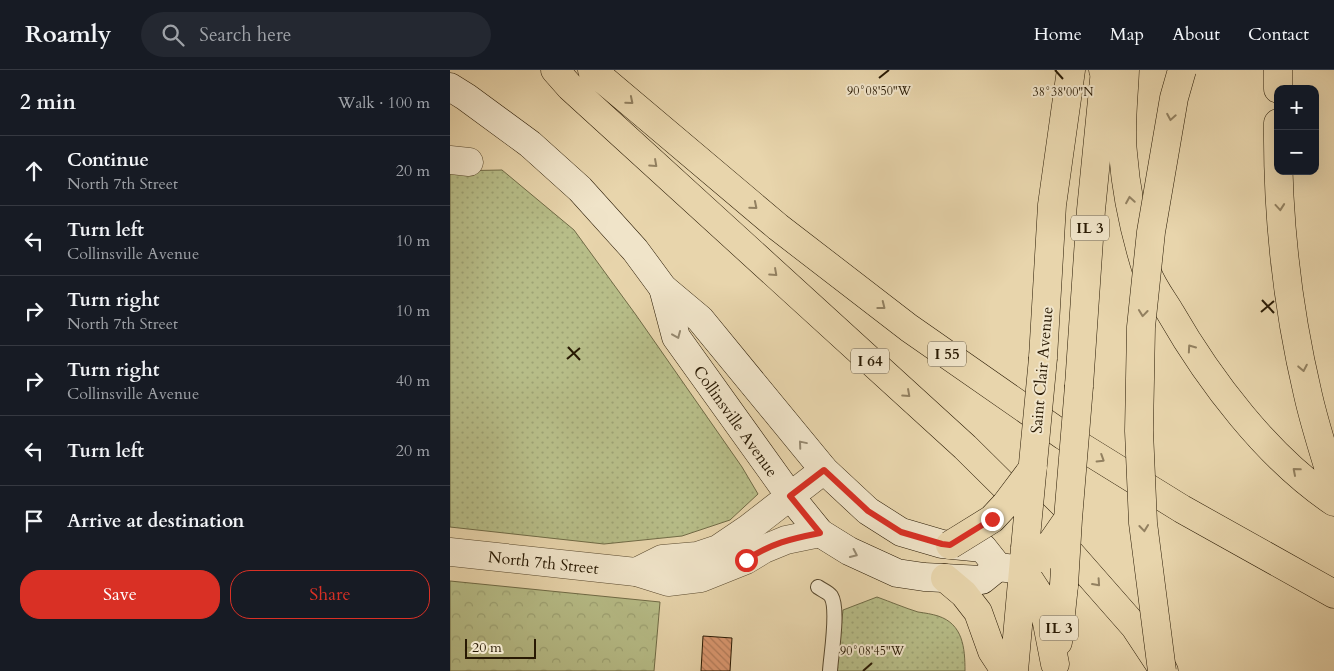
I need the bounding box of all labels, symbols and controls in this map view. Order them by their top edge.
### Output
search box [141,12,491,57]
text: Roamly [25,18,111,51]
icon: search [159,21,187,49]
text: Search here [199,22,291,48]
text: Home [1034,22,1082,47]
text: Map [1110,22,1144,47]
text: About [1172,22,1220,47]
text: Contact [1248,22,1309,47]
text: 90°08'50"W [847,83,912,99]
text: 38°38'00"N [1033,84,1094,100]
map controls [1274,85,1319,175]
button: + [1274,85,1319,130]
text: 2 min [20,88,76,117]
text: Walk · 100 m [338,92,430,114]
one-way arrow [624,96,633,105]
one-way arrow [1166,113,1176,122]
button: − [1274,130,1319,175]
text: Continue [67,147,149,173]
icon: ahead [20,157,48,185]
one-way arrow [648,158,657,167]
text: 20 m [396,160,430,182]
text: North 7th Street [67,173,178,195]
one-way arrow [1125,195,1135,204]
one-way arrow [748,201,757,210]
one-way arrow [1274,203,1285,211]
road number: IL 3 [1071,216,1109,240]
text: Turn left [67,217,144,243]
icon: left [20,227,48,255]
text: 10 m [396,230,430,252]
text: Collinsville Avenue [67,243,199,265]
one-way arrow [768,267,777,276]
text: Turn right [67,287,159,313]
icon: right [20,297,48,325]
text: 10 m [396,300,430,322]
one-way arrow [876,301,885,309]
street label: Saint Clair Avenue [1025,306,1059,435]
one-way arrow [1138,309,1149,317]
text: North 7th Street [67,313,178,335]
one-way arrow [671,330,681,339]
road number: I 55 [928,342,966,366]
one-way arrow [1188,344,1197,354]
road number: I 64 [851,348,889,374]
text: Turn right [67,357,159,383]
street label: Collinsville Avenue [688,361,783,482]
one-way arrow [1297,363,1307,372]
icon: right [20,367,48,395]
text: 40 m [396,370,430,392]
text: Collinsville Avenue [67,383,199,405]
one-way arrow [902,388,911,397]
icon: left [20,437,48,465]
text: Turn left [67,438,144,464]
text: 20 m [396,440,430,462]
one-way arrow [799,441,807,450]
one-way arrow [1096,453,1105,463]
one-way arrow [1293,468,1302,477]
icon: arrive [20,507,48,535]
text: Arrive at destination [67,508,244,534]
route end [981,508,1004,531]
one-way arrow [1138,524,1149,532]
street label: North 7th Street [487,546,600,580]
one-way arrow [849,547,858,558]
route start [735,549,758,572]
button: Save [20,570,220,619]
button: Share [230,570,430,619]
one-way arrow [1091,577,1100,586]
road number: IL 3 [1040,616,1078,640]
scale bar [465,636,536,659]
text: 20 m [472,638,502,657]
text: 90°08'45"W [840,643,905,659]

